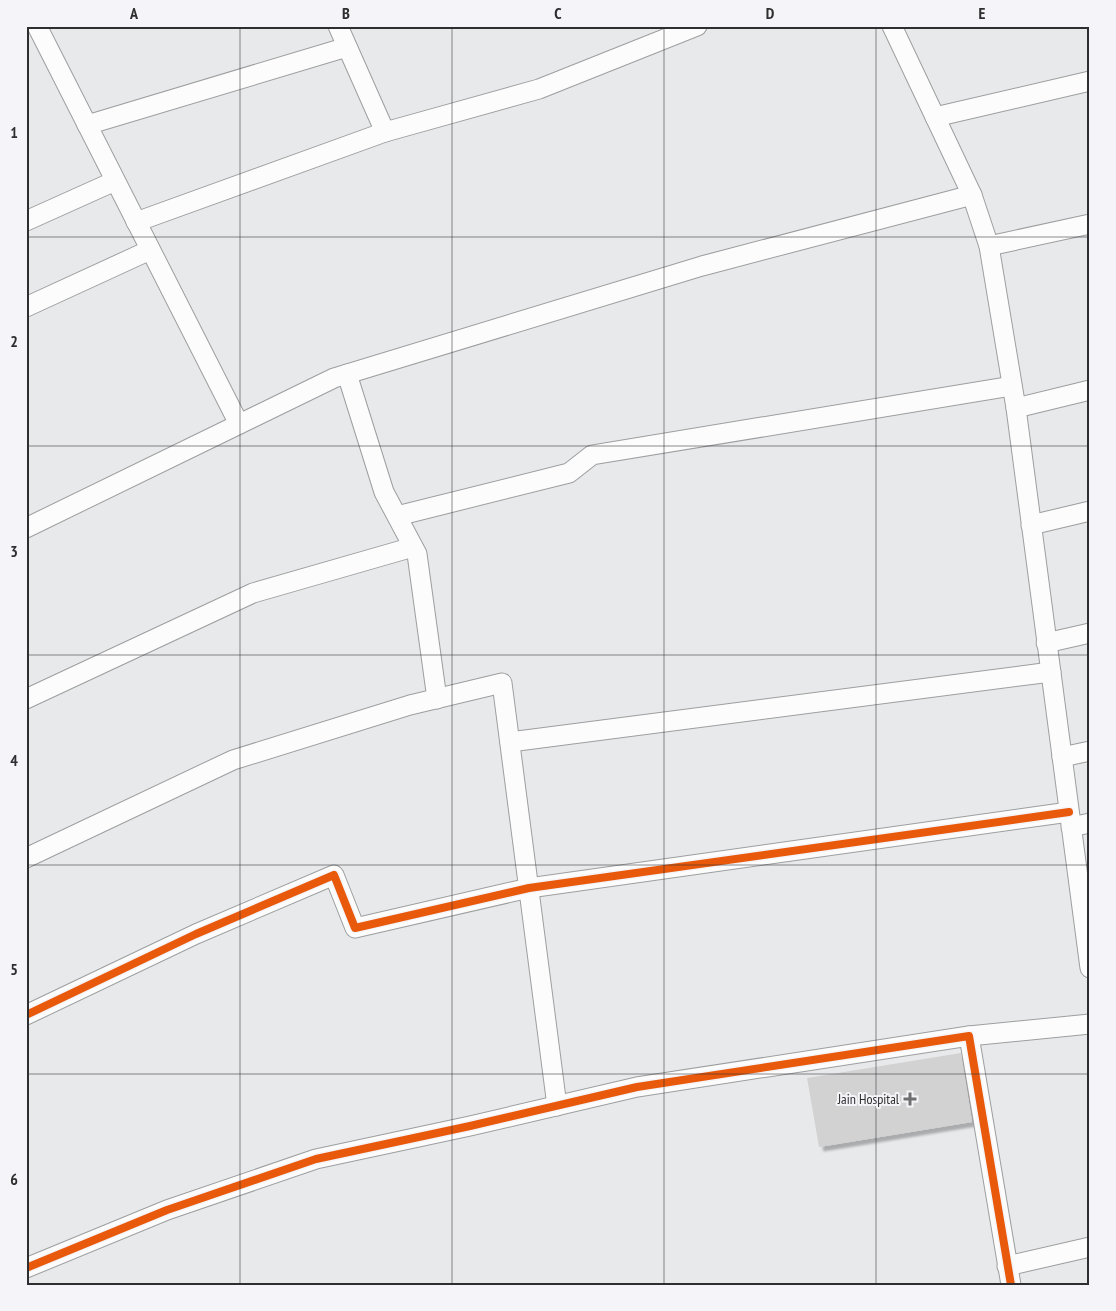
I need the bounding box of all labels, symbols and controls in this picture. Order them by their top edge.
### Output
text: A [129,3,139,23]
text: B [342,3,350,23]
text: C [554,3,562,23]
text: D [766,3,775,23]
text: E [979,3,986,23]
text: 1 [10,122,18,142]
text: 2 [10,331,18,351]
text: 3 [10,541,18,561]
text: 4 [10,750,18,770]
text: 5 [10,959,18,979]
place label: Jain Hospital [837,1090,900,1108]
marker: Jain Hospital [903,1092,917,1106]
text: 6 [10,1169,18,1189]

